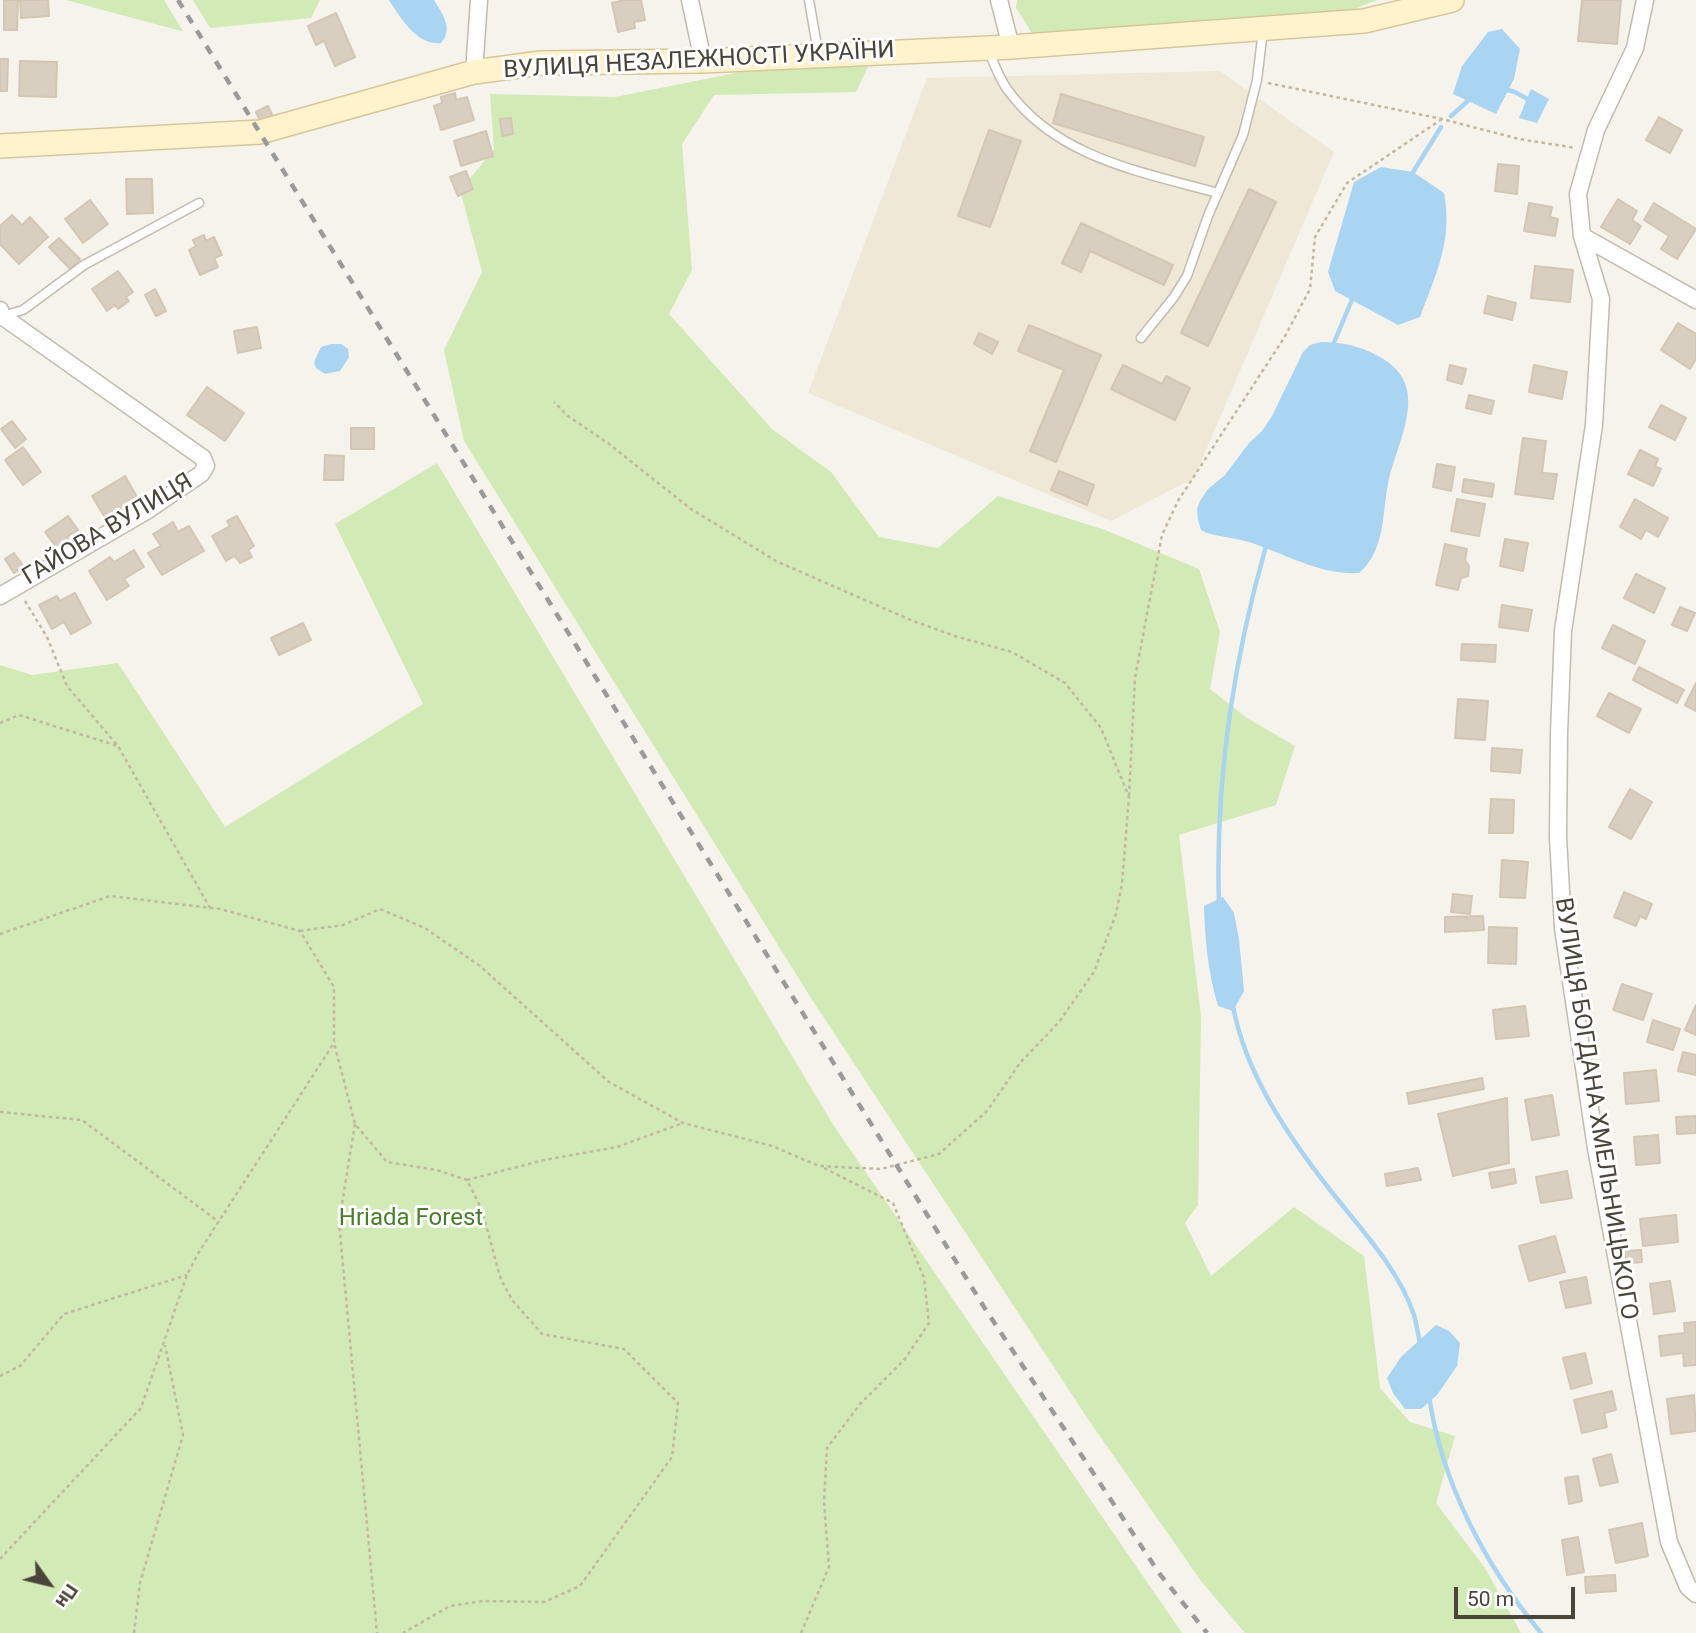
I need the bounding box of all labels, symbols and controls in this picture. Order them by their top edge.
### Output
street label: ВУЛИЦЯ НЕЗАЛЕЖНОСТІ УКРАЇНИ [503,36,895,86]
street label: ГАЙОВА ВУЛИЦЯ [18,468,198,592]
street label: ВУЛИЦЯ БОГДАНА ХМЕЛЬНИЦЬКОГО [1547,896,1643,1322]
park label: Hriada Forest [339,1205,483,1233]
north arrow [14,1549,84,1619]
scale bar [1458,1574,1579,1618]
text: Пн [51,1580,83,1612]
text: 50 m [1467,1587,1514,1611]

